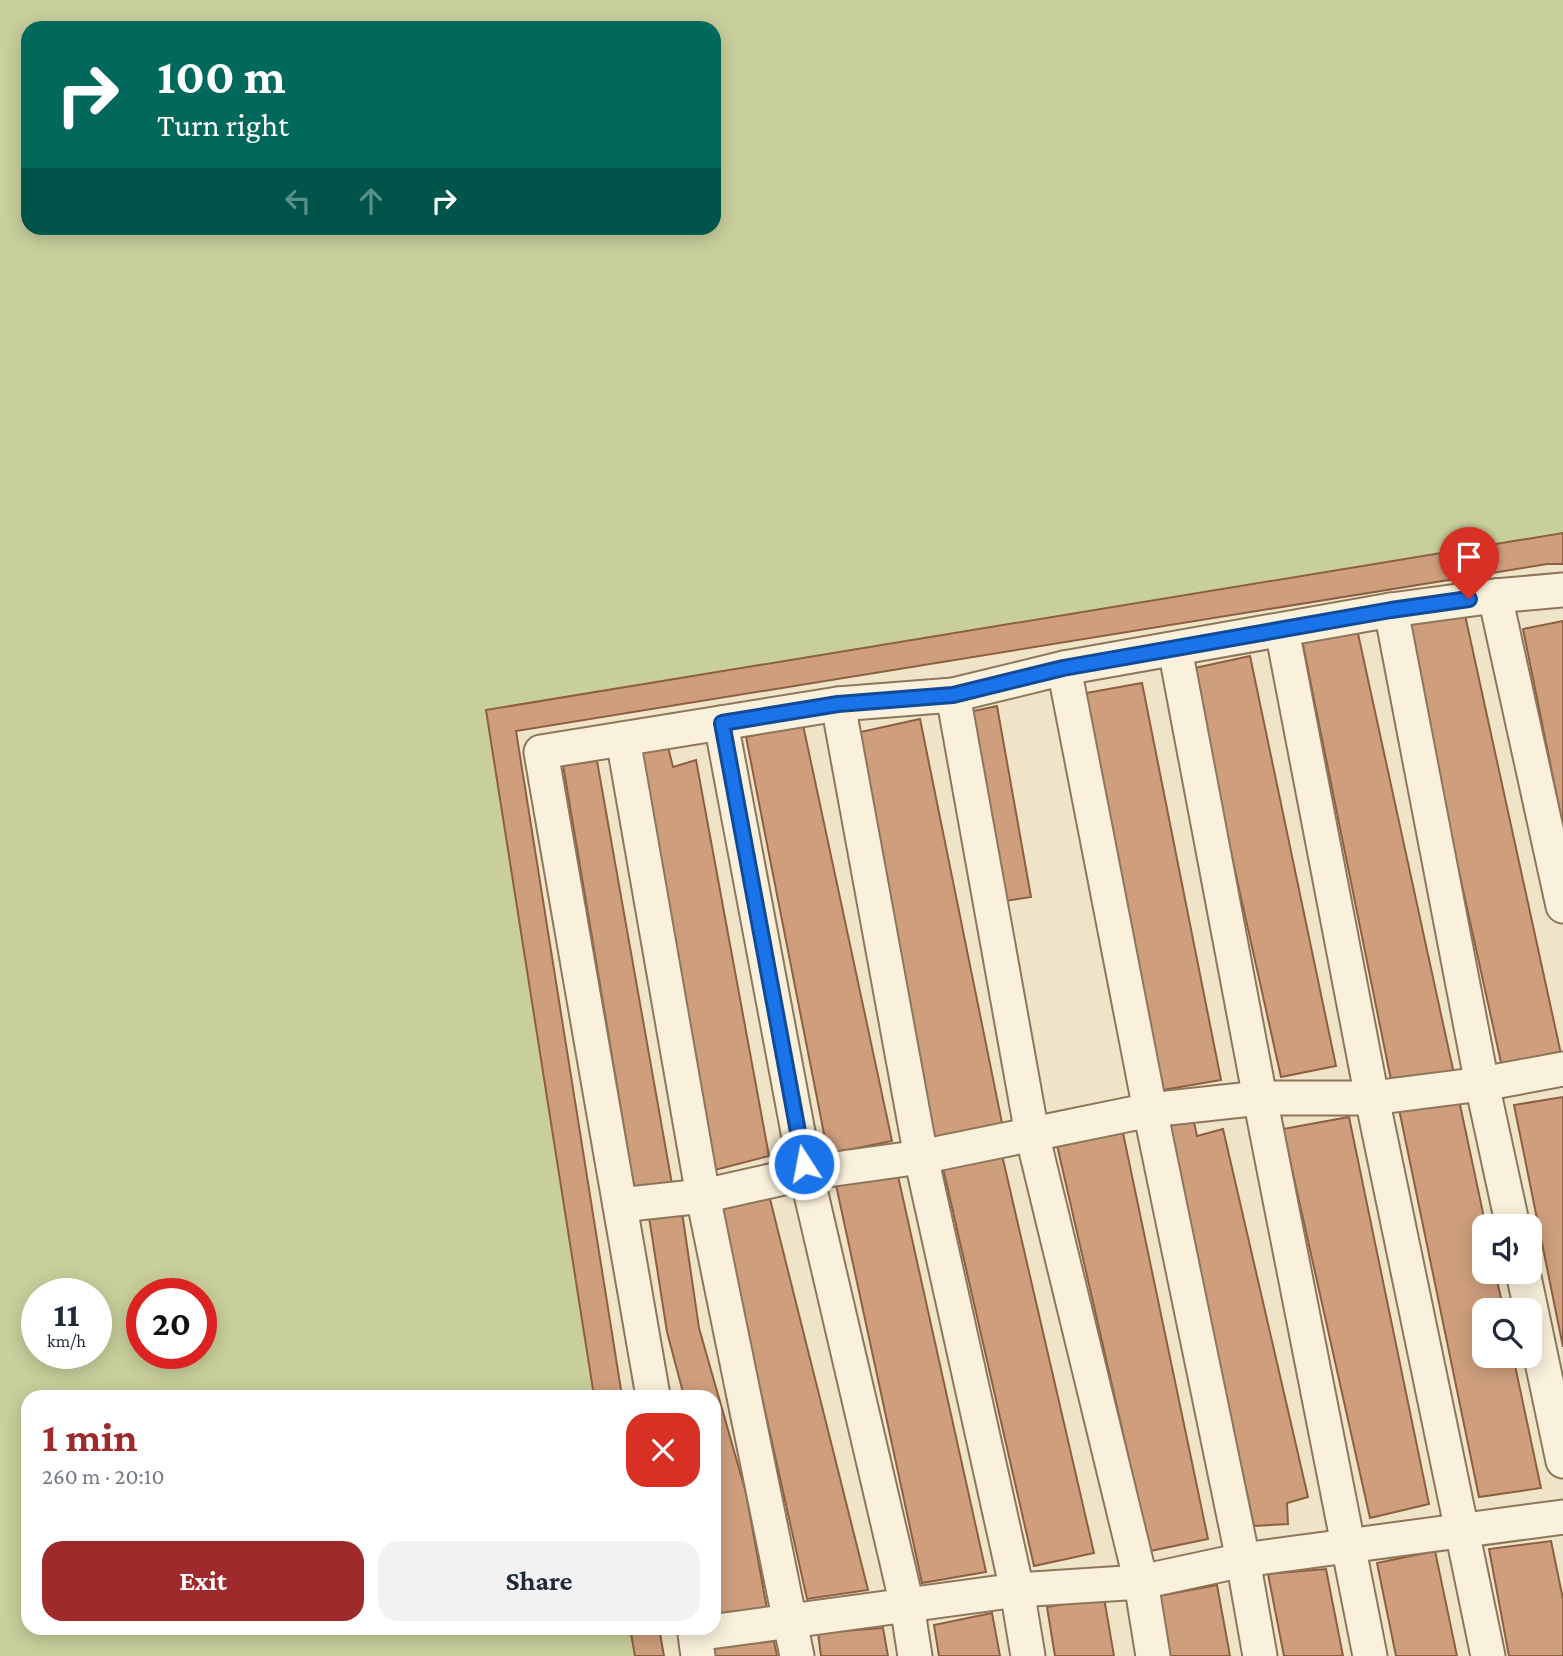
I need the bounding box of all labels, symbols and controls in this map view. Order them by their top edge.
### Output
icon: right [42,49,133,140]
text: 100 m [157,49,286,104]
text: Turn right [157,107,289,143]
icon: left [279,182,317,220]
icon: ahead [352,182,390,220]
icon: right [425,182,463,220]
pin [1439,527,1499,599]
icon: arrive [1450,538,1488,576]
position arrow [767,1127,841,1201]
map controls [1472,1214,1542,1368]
button: sound [1472,1214,1542,1284]
speed limit sign: 20 [126,1278,217,1369]
text: 11 [53,1295,80,1334]
button: search [1472,1298,1542,1368]
text: km/h [47,1331,86,1351]
text: 1 min [42,1413,138,1460]
button: close [626,1413,700,1487]
text: 260 m · 20:10 [42,1463,164,1489]
button: Exit [42,1541,364,1621]
button: Share [378,1541,700,1621]

